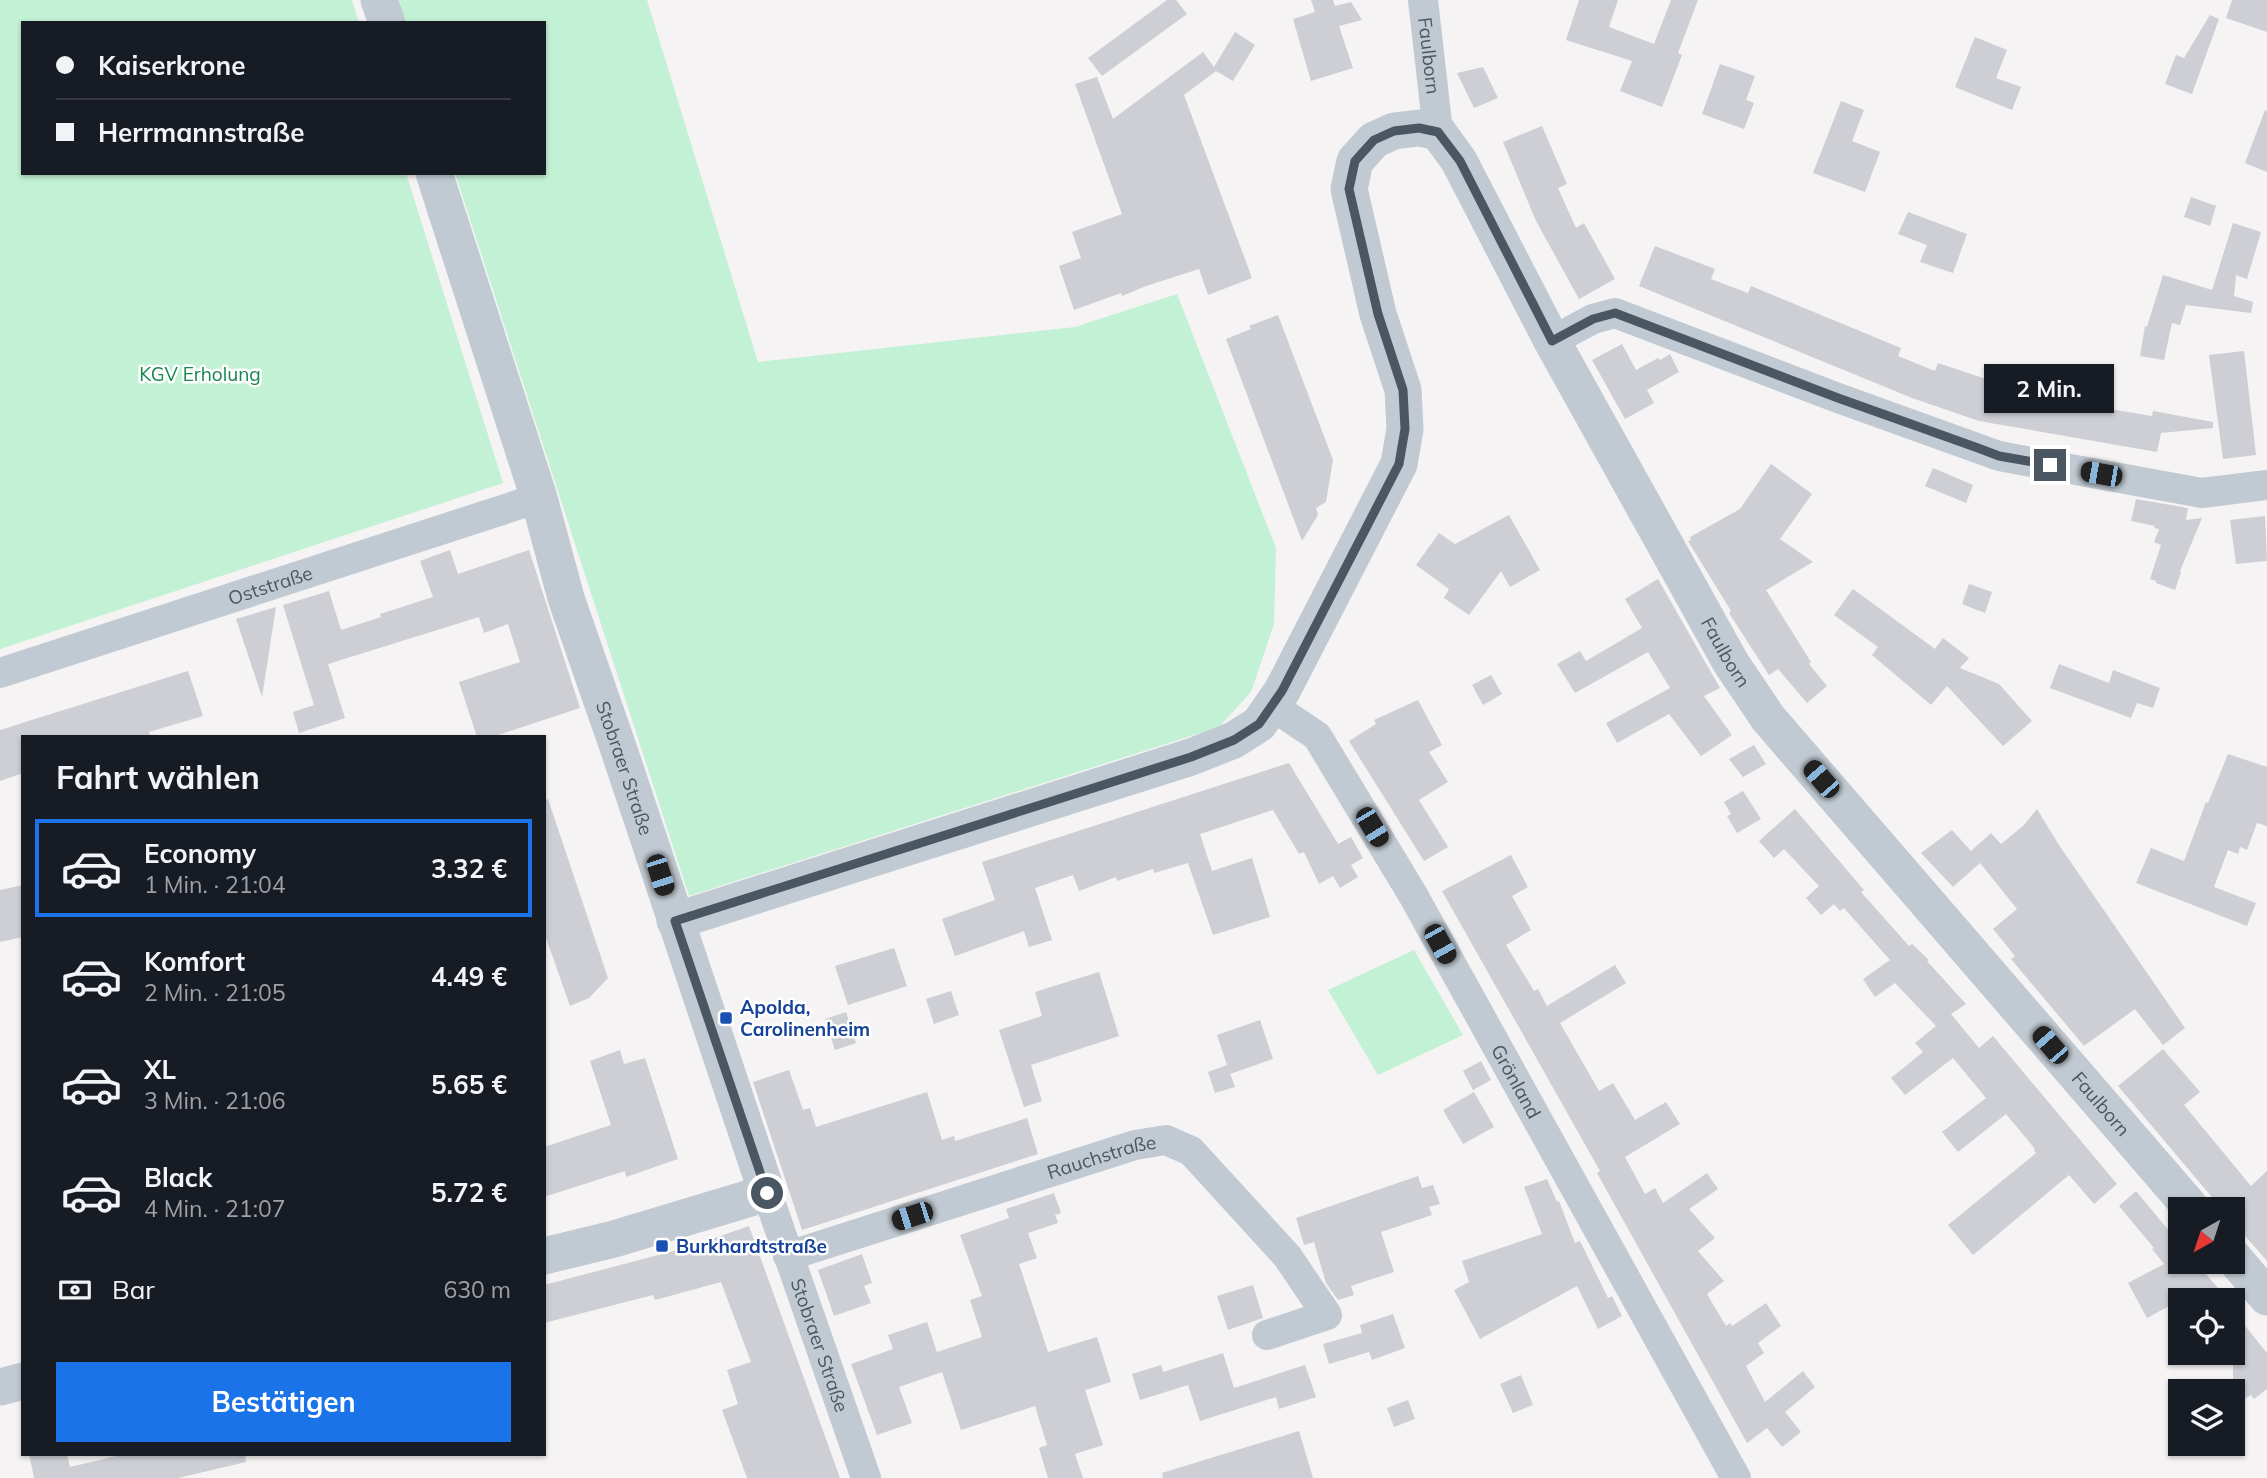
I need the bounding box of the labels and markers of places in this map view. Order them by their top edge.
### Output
place label: Apolda, Carolinenheim [740,995,870,1041]
marker: Apolda, Carolinenheim [718,1010,734,1026]
place label: Burkhardtstraße [676,1234,827,1258]
marker: Burkhardtstraße [654,1238,670,1254]

